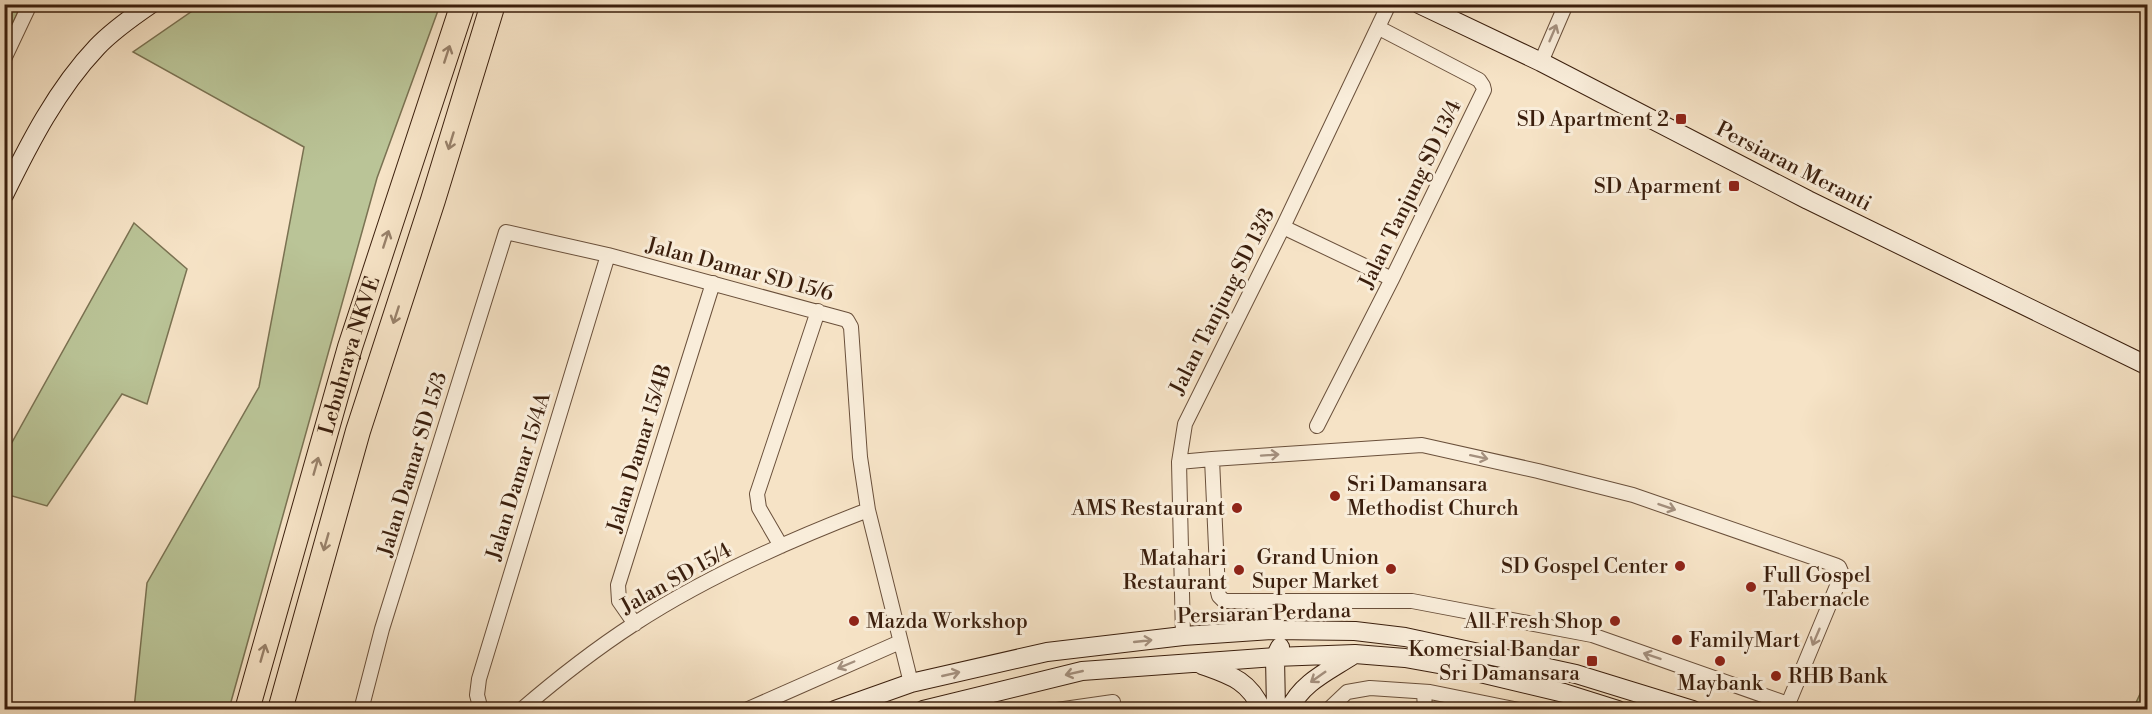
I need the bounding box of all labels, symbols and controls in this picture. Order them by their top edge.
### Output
one-way arrow [1548,24,1559,43]
one-way arrow [442,45,453,64]
street label: Jalan Tanjung SD 13/4 [1354,96,1468,294]
place label: SD Apartment 2 [1517,107,1669,133]
marker: SD Apartment 2 [1674,112,1688,126]
street label: Persiaran Meranti [1711,116,1876,217]
one-way arrow [445,131,456,150]
place label: SD Aparment [1594,174,1723,200]
marker: SD Aparment [1727,179,1741,193]
street label: Jalan Tanjung SD 13/3 [1164,204,1281,400]
one-way arrow [381,230,392,249]
street label: Jalan Damar SD 15/6 [642,232,836,308]
street label: Lebuhraya NKVE [314,273,386,438]
one-way arrow [389,305,400,324]
street label: Jalan Damar 15/4B [602,361,678,536]
street label: Jalan Damar SD 15/3 [372,369,453,561]
street label: Jalan Damar 15/4A [481,389,557,564]
one-way arrow [1260,449,1280,460]
one-way arrow [1469,452,1488,464]
one-way arrow [311,457,322,476]
place label: Sri Damansara Methodist Church [1347,472,1519,522]
marker: Sri Damansara Methodist Church [1328,489,1342,503]
place label: AMS Restaurant [1070,496,1226,522]
marker: AMS Restaurant [1230,501,1244,515]
one-way arrow [1657,503,1676,514]
one-way arrow [320,532,331,551]
street label: Jalan SD 15/4 [616,538,737,621]
place label: Grand Union Super Market [1252,545,1380,595]
place label: Matahari Restaurant [1123,546,1228,596]
place label: SD Gospel Center [1501,554,1668,580]
marker: SD Gospel Center [1673,559,1687,573]
marker: Grand Union Super Market [1384,562,1398,576]
marker: Matahari Restaurant [1232,563,1246,577]
place label: Full Gospel Tabernacle [1763,563,1871,613]
marker: Full Gospel Tabernacle [1744,580,1758,594]
street label: Persiaran Perdana [1177,598,1352,630]
place label: Mazda Workshop [866,609,1028,635]
place label: All Fresh Shop [1463,609,1603,635]
marker: Mazda Workshop [847,614,861,628]
marker: All Fresh Shop [1608,614,1622,628]
one-way arrow [1810,627,1821,645]
place label: FamilyMart [1689,628,1801,654]
marker: FamilyMart [1670,633,1684,647]
one-way arrow [1133,635,1153,646]
place label: Komersial Bandar Sri Damansara [1408,637,1580,687]
one-way arrow [258,644,269,663]
one-way arrow [1643,650,1662,661]
marker: Komersial Bandar Sri Damansara [1585,654,1599,668]
marker: Maybank [1713,654,1727,668]
one-way arrow [837,660,856,671]
place label: RHB Bank [1788,664,1888,690]
one-way arrow [941,668,961,679]
one-way arrow [1064,668,1083,680]
marker: RHB Bank [1769,669,1783,683]
one-way arrow [1310,671,1326,683]
place label: Maybank [1677,671,1764,697]

